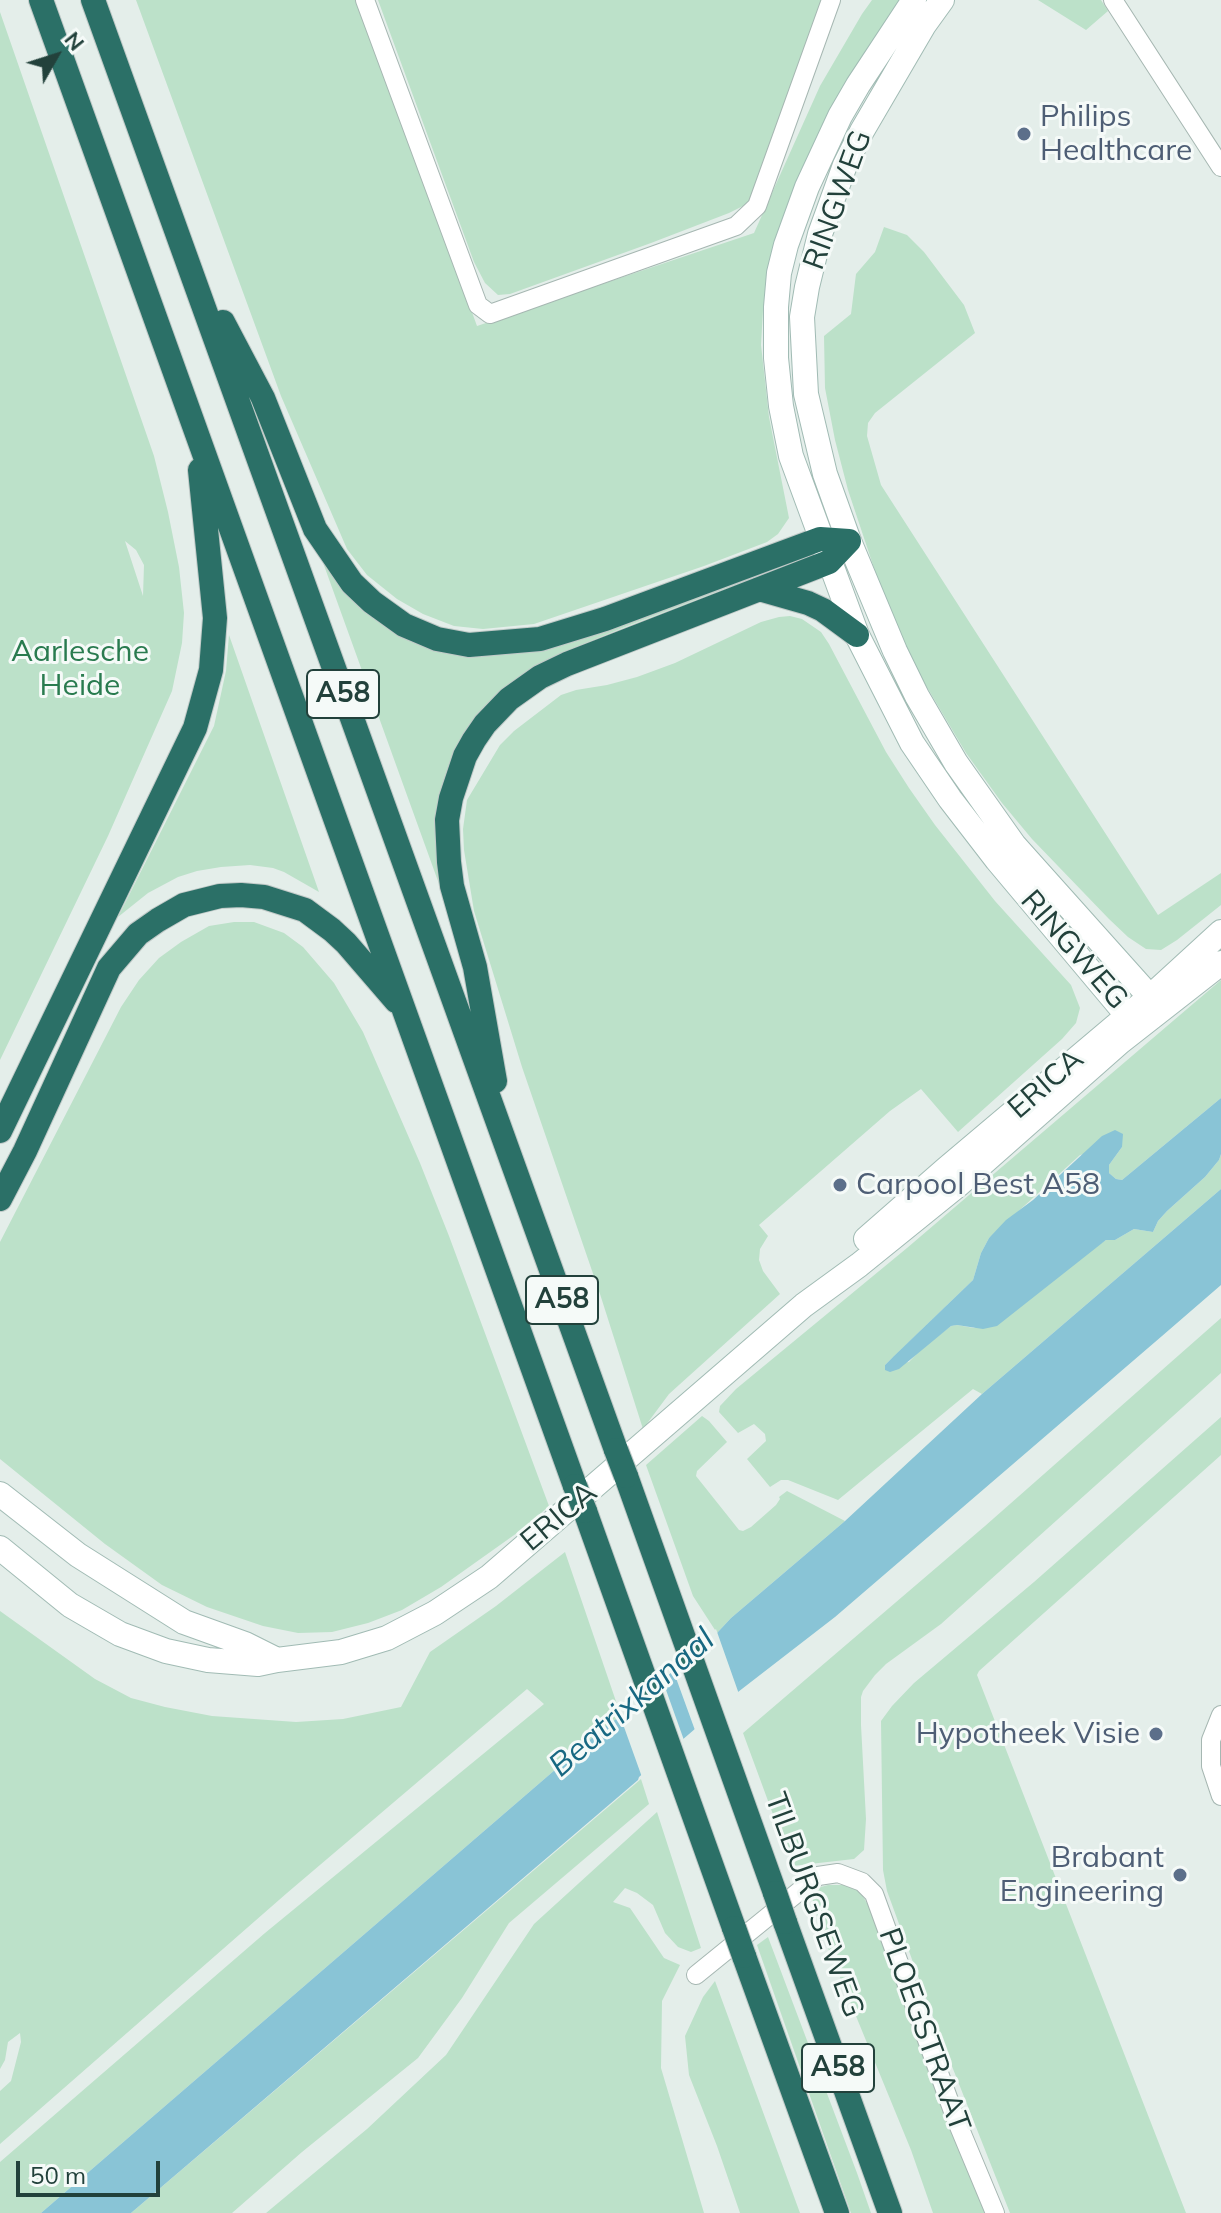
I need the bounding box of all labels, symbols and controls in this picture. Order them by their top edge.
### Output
north arrow [16,16,96,96]
text: N [59,26,91,56]
place label: Philips Healthcare [1040,99,1192,170]
marker: Philips Healthcare [1015,125,1033,143]
street label: RINGWEG [796,126,880,274]
park label: Aarlesche Heide [11,634,149,704]
road number: A58 [307,670,379,718]
street label: RINGWEG [1013,883,1135,1017]
street label: ERICA [1001,1041,1091,1127]
place label: Carpool Best A58 [856,1167,1100,1203]
marker: Carpool Best A58 [831,1176,849,1194]
road number: A58 [526,1276,598,1324]
street label: ERICA [514,1475,604,1559]
water label: Beatrixkanaal [542,1621,722,1785]
place label: Hypotheek Visie [916,1716,1140,1752]
marker: Hypotheek Visie [1147,1725,1165,1743]
street label: TILBURGSEWEG [757,1788,871,2022]
place label: Brabant Engineering [1000,1840,1164,1910]
marker: Brabant Engineering [1171,1866,1189,1884]
street label: PLOEGSTRAAT [870,1923,978,2137]
road number: A58 [802,2044,874,2092]
scale bar [20,2145,164,2195]
text: 50 m [30,2160,86,2190]

